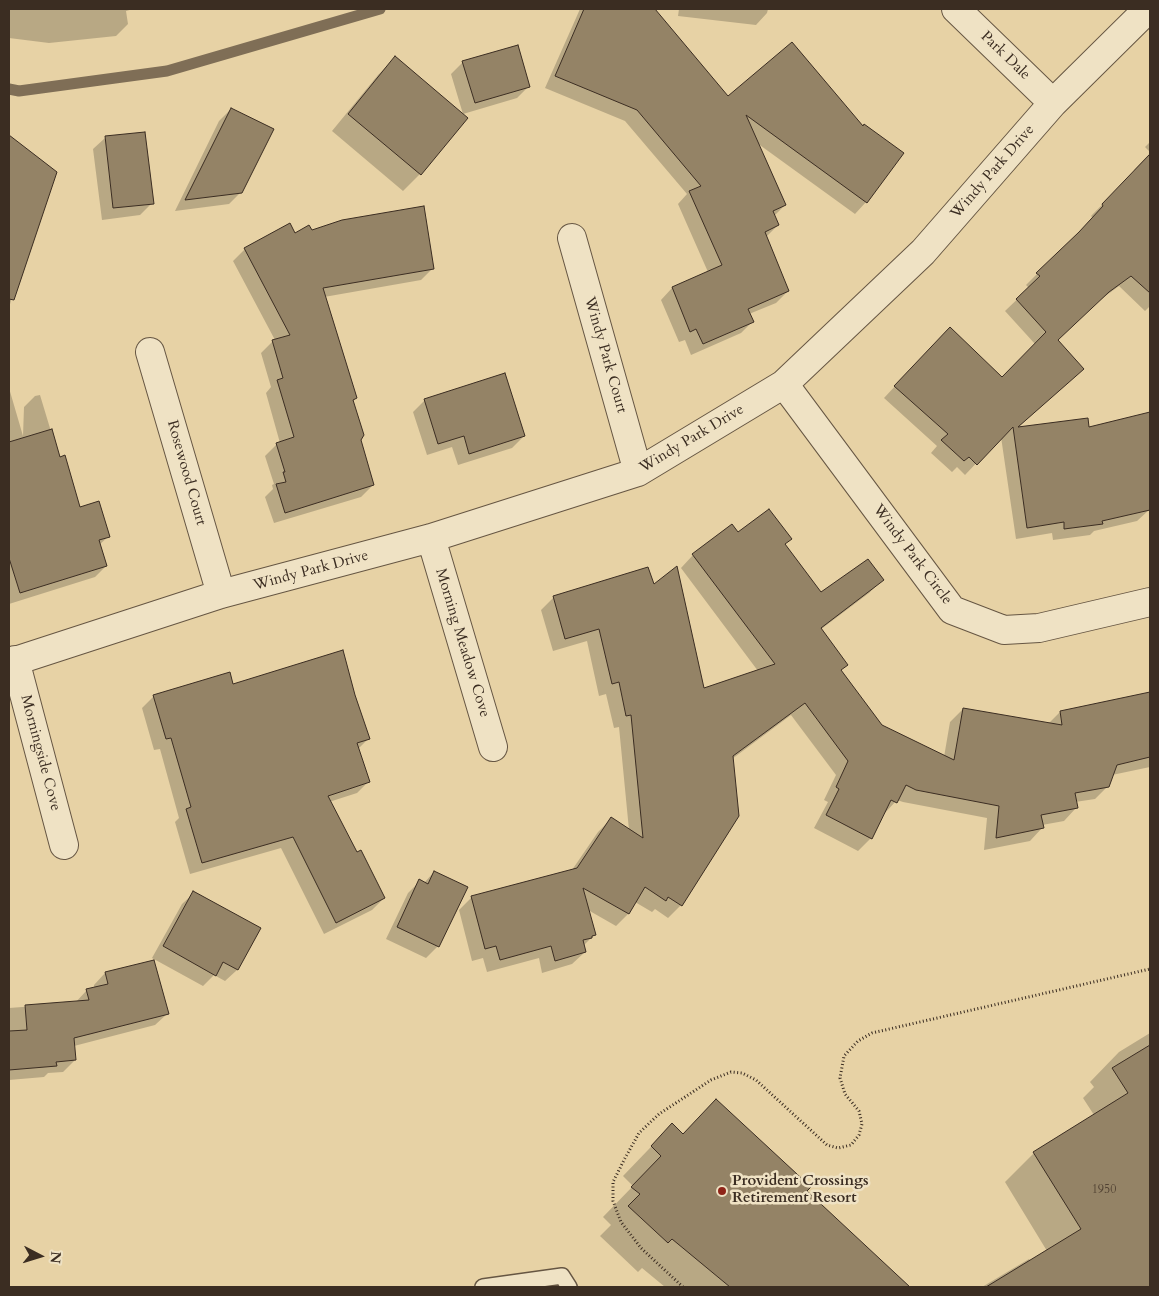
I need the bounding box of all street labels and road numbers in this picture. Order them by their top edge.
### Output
street label: Park Dale [976,28,1034,84]
street label: Windy Park Drive [947,121,1039,223]
street label: Windy Park Court [580,295,630,415]
street label: Windy Park Drive [637,401,747,477]
street label: Rosewood Court [162,418,210,528]
street label: Windy Park Circle [868,501,956,609]
street label: Windy Park Drive [251,547,371,595]
street label: Morning Meadow Cove [431,566,493,720]
street label: Morningside Cove [16,693,64,813]

